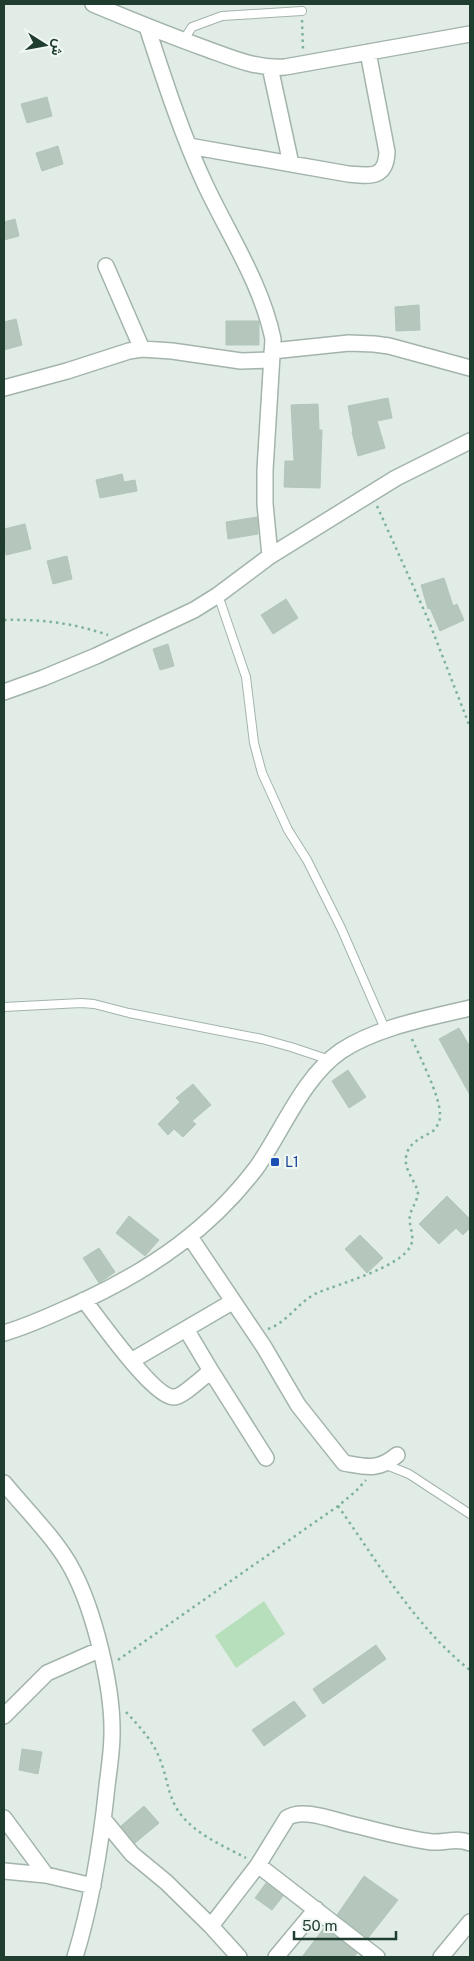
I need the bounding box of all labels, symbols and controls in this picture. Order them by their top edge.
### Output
north arrow [20,20,70,70]
text: ش [47,38,67,57]
place label: L1 [285,1154,299,1170]
marker: L1 [269,1156,281,1168]
scale bar [294,1908,396,1940]
text: 50 m [302,1917,337,1934]

